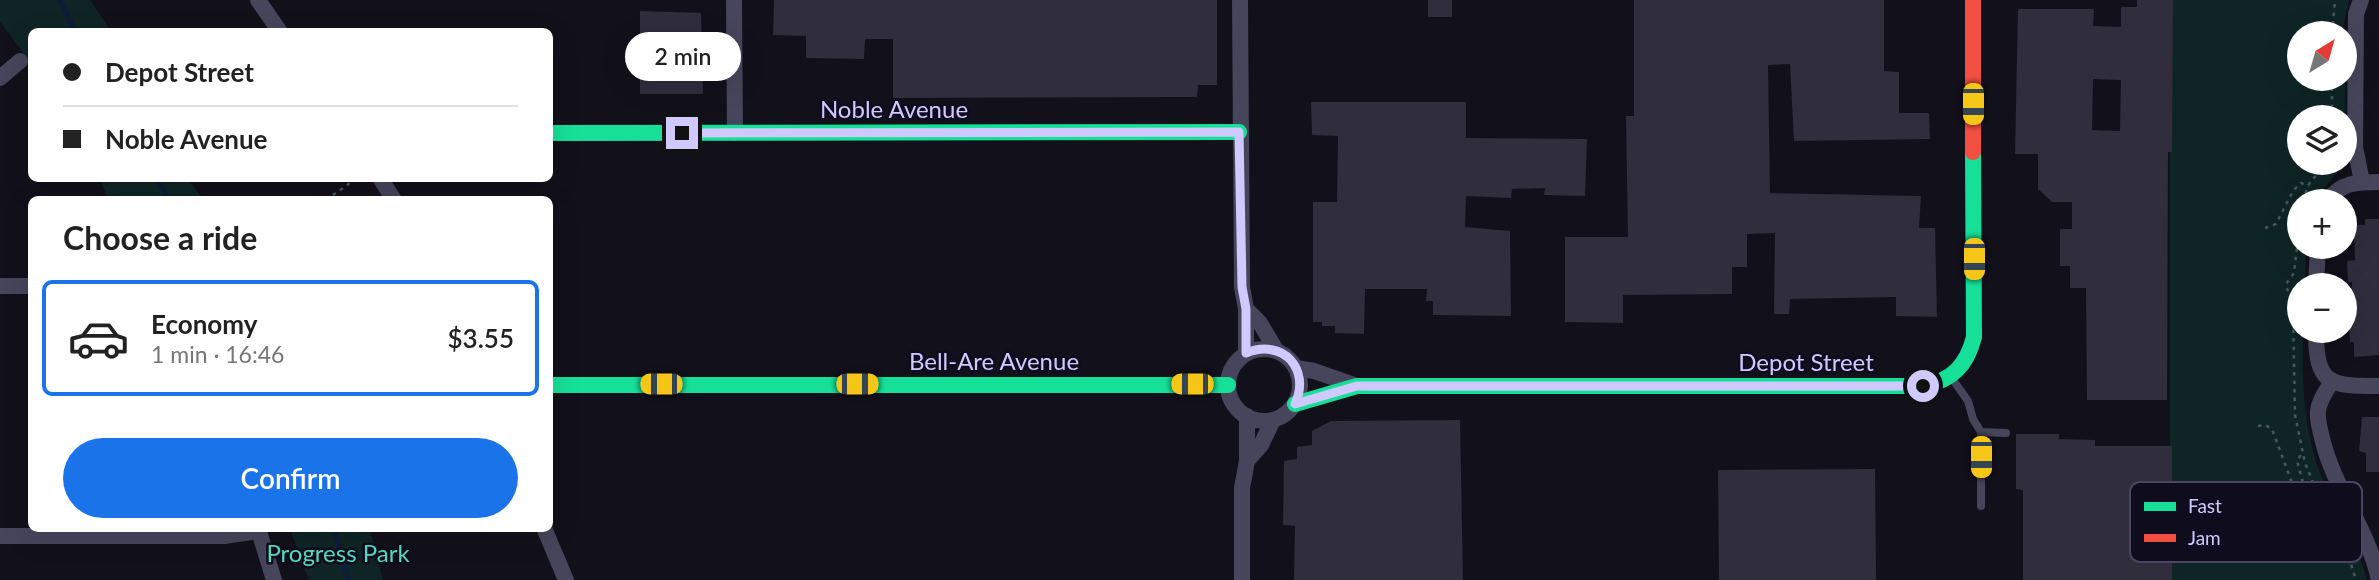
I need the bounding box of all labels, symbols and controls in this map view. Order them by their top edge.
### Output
north arrow [2287,21,2357,91]
map controls [2287,21,2357,343]
callout: 2 min [624,32,740,80]
text: 2 min [655,42,711,70]
text: Depot Street [105,56,254,88]
car [1963,83,1984,125]
street label: Noble Avenue [820,94,968,123]
button: layers [2287,105,2357,175]
route end [666,117,698,149]
text: Noble Avenue [105,123,268,155]
button: + [2287,189,2357,259]
text: Choose a ride [63,218,257,257]
car [1964,238,1985,280]
button: − [2287,273,2357,343]
icon: car [67,307,130,370]
text: Economy [151,308,257,340]
text: $3.55 [448,322,514,354]
text: 1 min · 16:46 [151,340,284,368]
street label: Bell-Are Avenue [909,346,1079,375]
street label: Depot Street [1738,347,1874,376]
route start [1907,370,1939,402]
car [641,374,683,395]
car [837,374,879,395]
car [1172,374,1214,395]
car [1971,436,1992,478]
button: Confirm [63,438,518,518]
legend [2130,482,2362,562]
text: Fast [2188,494,2222,517]
text: Jam [2188,526,2221,549]
park label: Progress Park [266,538,410,567]

